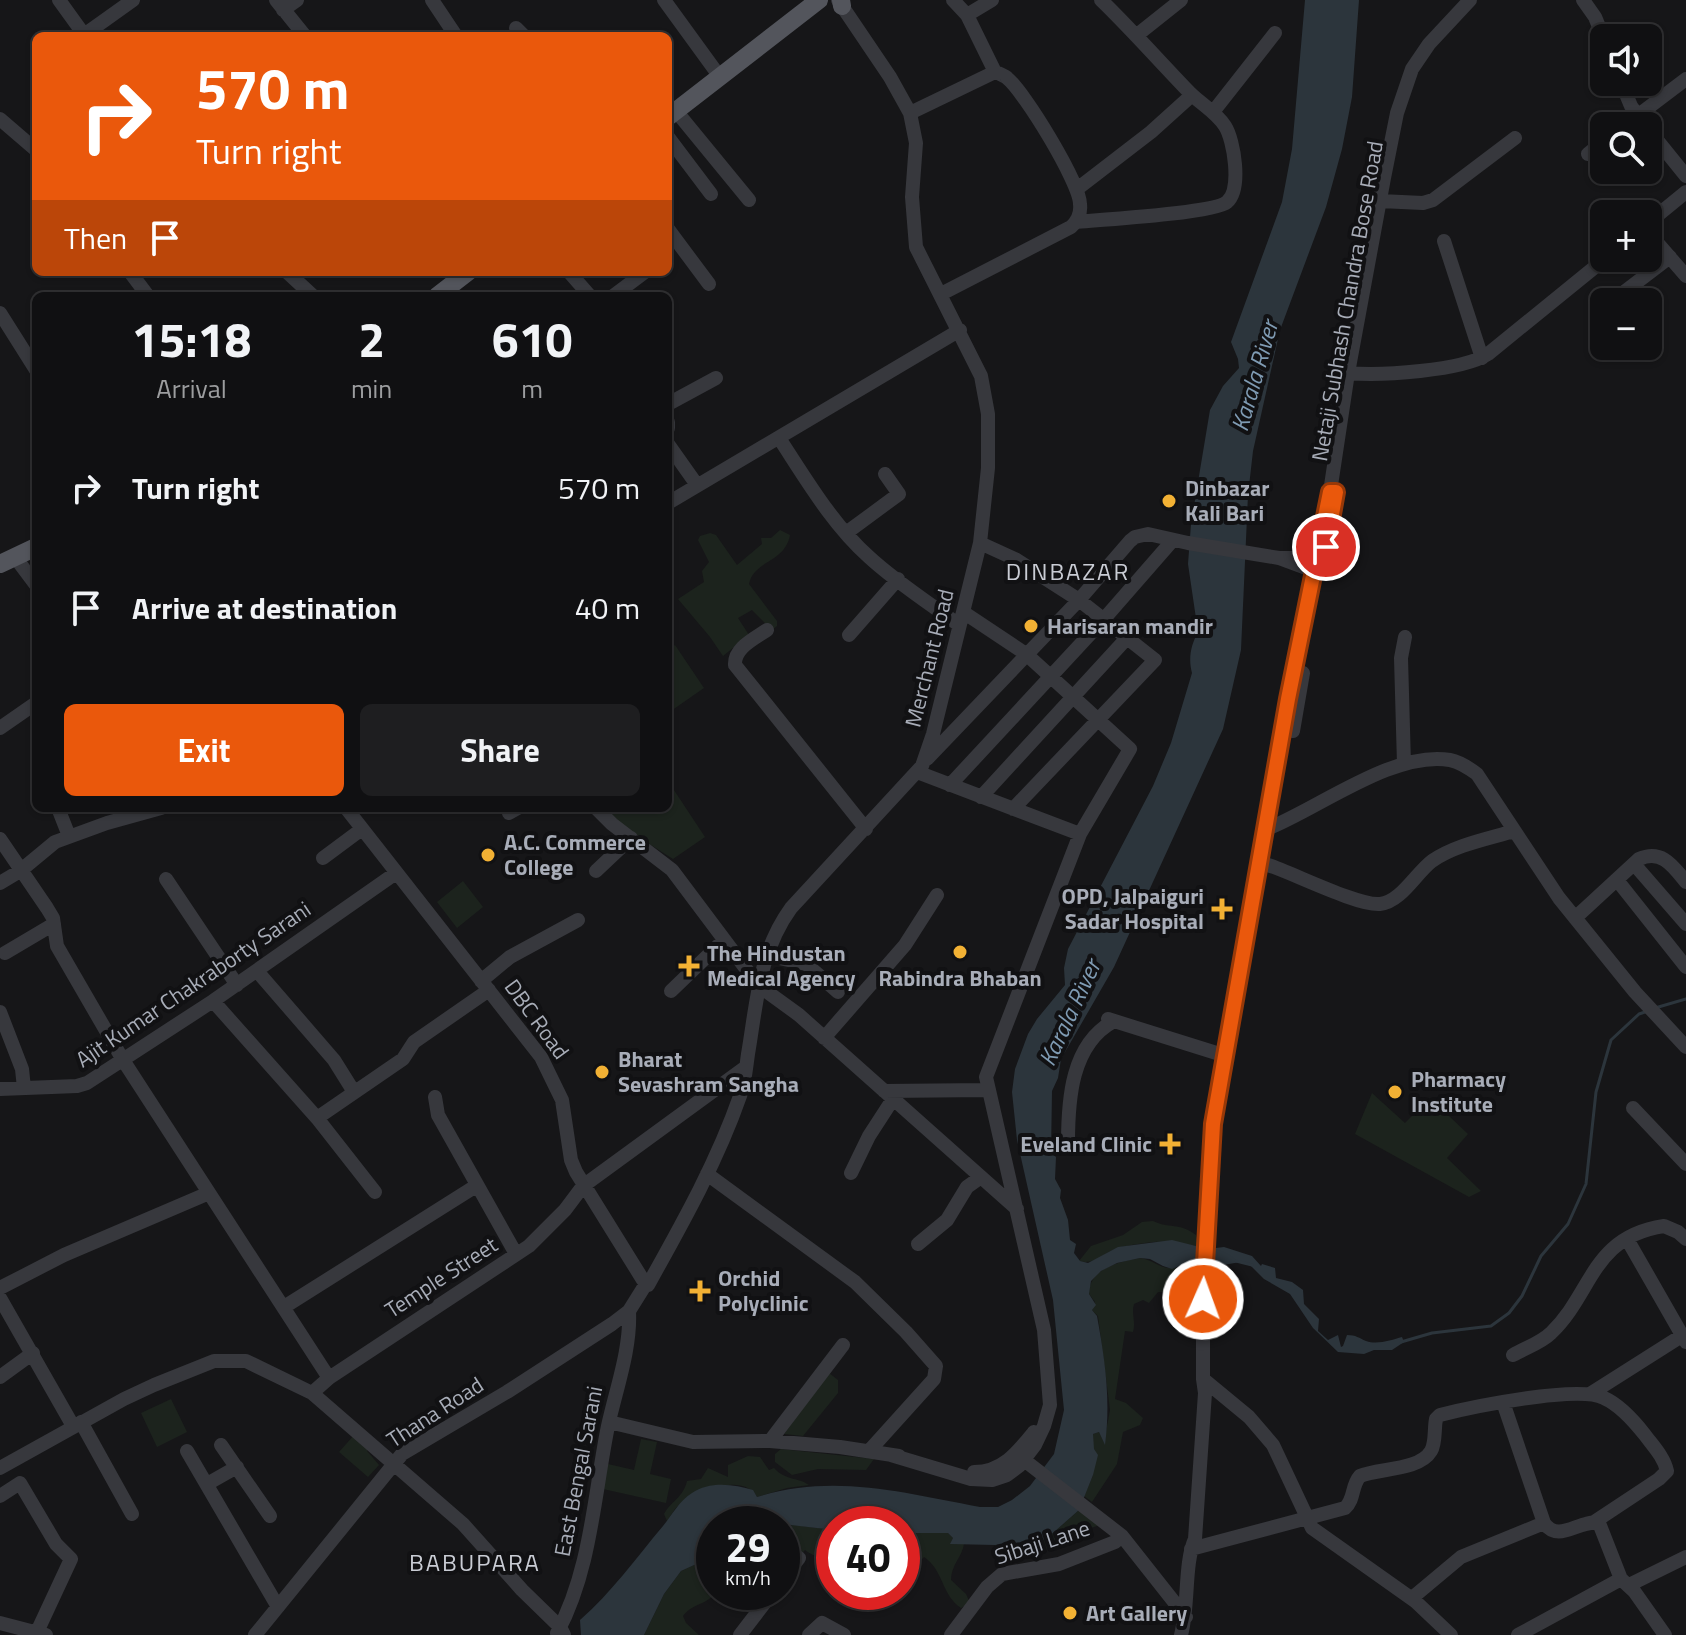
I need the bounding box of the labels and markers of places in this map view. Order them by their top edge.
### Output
place label: Dinbazar Kali Bari [1185,471,1270,530]
marker: Dinbazar Kali Bari [1160,492,1178,510]
pin [1292,513,1360,581]
place label: Harisaran mandir [1047,609,1213,643]
marker: Harisaran mandir [1022,617,1040,635]
place label: A.C. Commerce College [504,825,646,884]
marker: A.C. Commerce College [479,846,497,864]
place label: OPD, Jalpaiguri Sadar Hospital [1062,879,1204,938]
marker: OPD, Jalpaiguri Sadar Hospital [1211,898,1233,920]
place label: The Hindustan Medical Agency [707,936,856,995]
marker: Rabindra Bhaban [951,943,969,961]
marker: The Hindustan Medical Agency [678,955,700,977]
place label: Rabindra Bhaban [878,961,1042,995]
place label: Bharat Sevashram Sangha [618,1042,799,1101]
place label: Pharmacy Institute [1411,1062,1506,1121]
marker: Bharat Sevashram Sangha [593,1063,611,1081]
marker: Pharmacy Institute [1386,1083,1404,1101]
place label: Eveland Clinic [1020,1127,1152,1161]
marker: Eveland Clinic [1159,1133,1181,1155]
place label: Orchid Polyclinic [718,1261,809,1320]
marker: Orchid Polyclinic [689,1280,711,1302]
place label: Art Gallery [1086,1596,1187,1630]
marker: Art Gallery [1061,1604,1079,1622]

